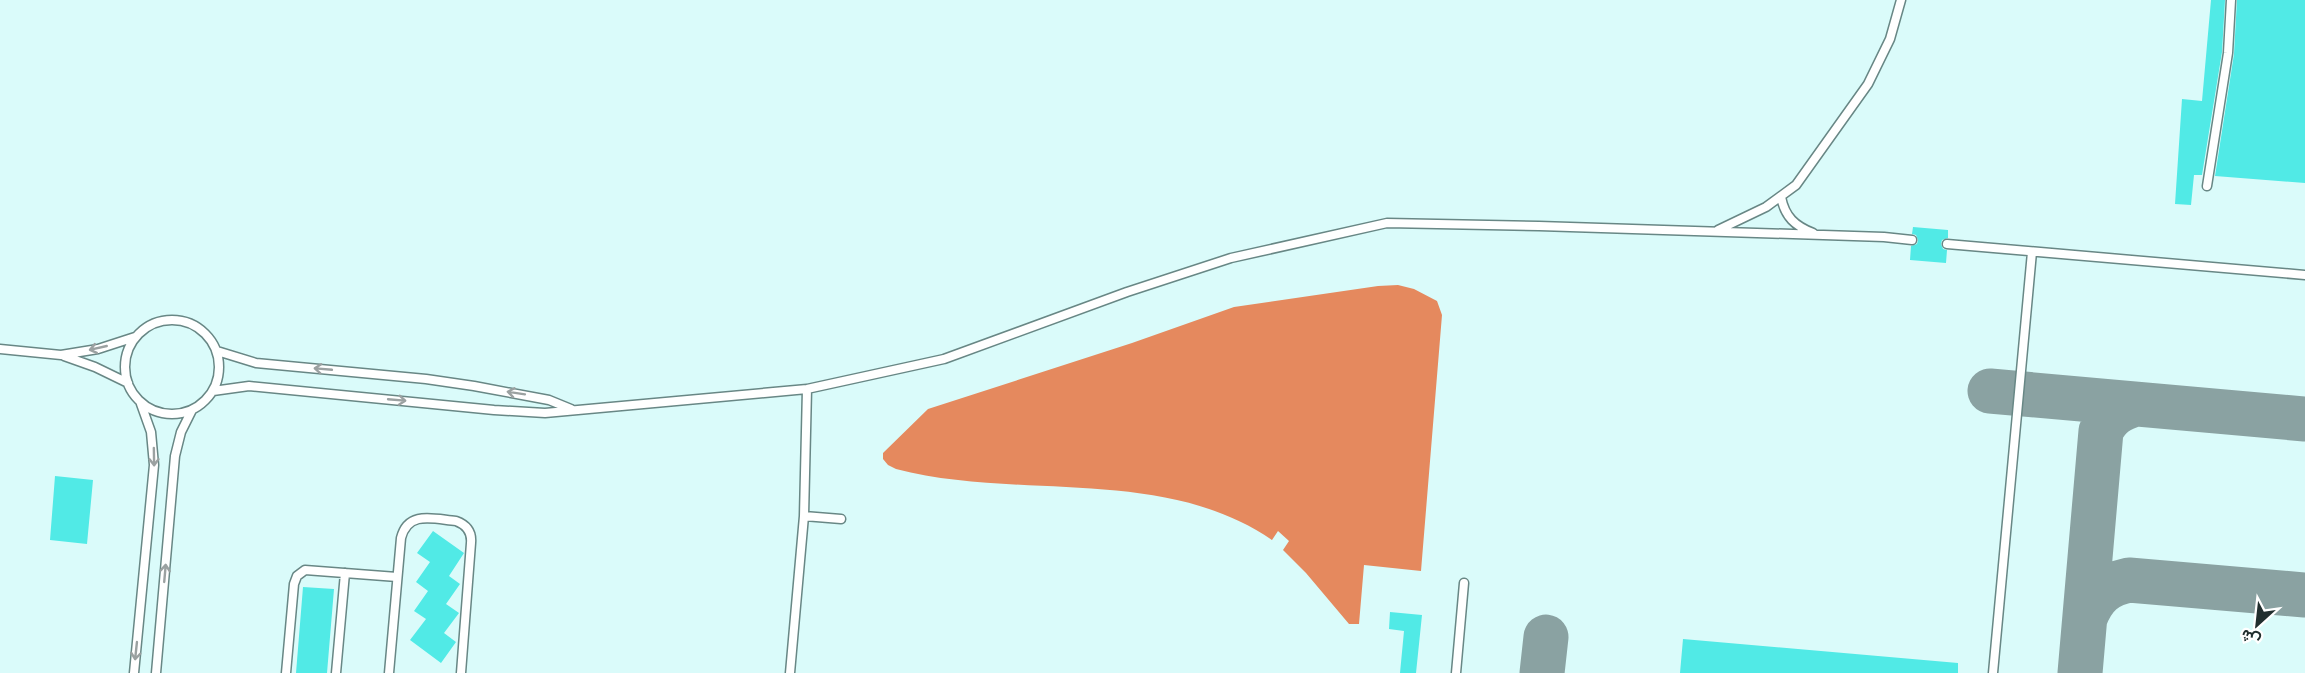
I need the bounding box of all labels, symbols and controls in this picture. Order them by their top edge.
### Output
one-way arrow [89,343,108,355]
one-way arrow [313,363,333,374]
one-way arrow [507,387,526,398]
one-way arrow [386,395,406,406]
one-way arrow [148,446,159,466]
one-way arrow [160,563,171,583]
north arrow [2227,595,2287,655]
text: ش [2237,623,2264,653]
one-way arrow [130,641,141,660]

